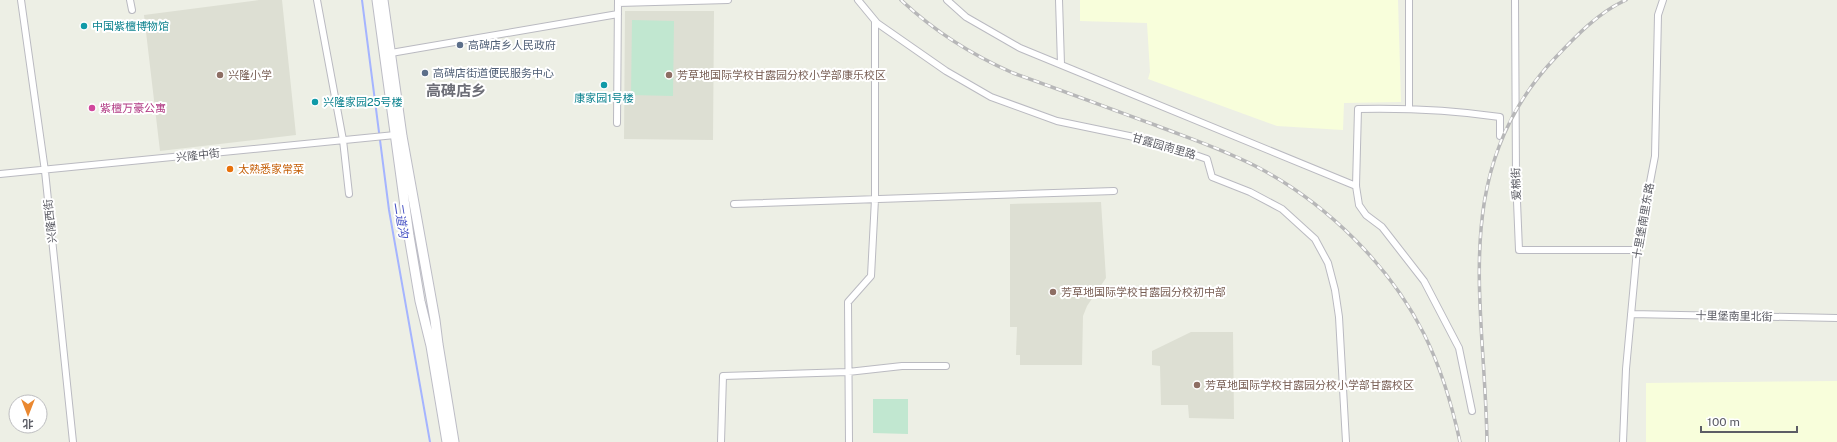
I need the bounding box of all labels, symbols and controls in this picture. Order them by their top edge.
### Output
place label: 中国紫檀博物馆 [92,20,169,32]
marker: 中国紫檀博物馆 [79,21,89,31]
place label: 高碑店乡人民政府 [468,39,556,51]
marker: 高碑店乡人民政府 [455,40,465,50]
place label: 高碑店街道便民服务中心 [433,67,554,79]
marker: 高碑店街道便民服务中心 [420,68,430,78]
place label: 兴隆小学 [228,69,272,81]
place label: 芳草地国际学校甘露园分校小学部康乐校区 [677,69,886,81]
marker: 兴隆小学 [215,70,225,80]
marker: 芳草地国际学校甘露园分校小学部康乐校区 [664,70,674,80]
marker: 康家园1号楼 [599,80,609,90]
district label: 高碑店乡 [426,82,486,99]
place label: 康家园1号楼 [574,92,634,104]
place label: 兴隆家园25号楼 [323,96,403,108]
marker: 兴隆家园25号楼 [310,97,320,107]
place label: 紫檀万豪公寓 [100,102,166,114]
marker: 紫檀万豪公寓 [87,103,97,113]
street label: 甘露园南里路 [1131,131,1197,161]
street label: 兴隆中街 [175,147,221,163]
place label: 太熟悉家常菜 [238,163,304,175]
marker: 太熟悉家常菜 [225,164,235,174]
street label: 爱棉街 [1509,167,1523,201]
street label: 十里堡南里东路 [1630,182,1656,260]
street label: 兴隆西街 [42,198,58,244]
water label: 二道沟 [391,201,411,241]
place label: 芳草地国际学校甘露园分校初中部 [1061,286,1226,298]
marker: 芳草地国际学校甘露园分校初中部 [1048,287,1058,297]
street label: 十里堡南里北街 [1695,309,1773,323]
place label: 芳草地国际学校甘露园分校小学部甘露校区 [1205,379,1414,391]
marker: 芳草地国际学校甘露园分校小学部甘露校区 [1192,380,1202,390]
north arrow [8,394,48,434]
scale bar [1701,408,1797,434]
text: 100 m [1707,415,1740,429]
text: 北 [23,418,34,430]

